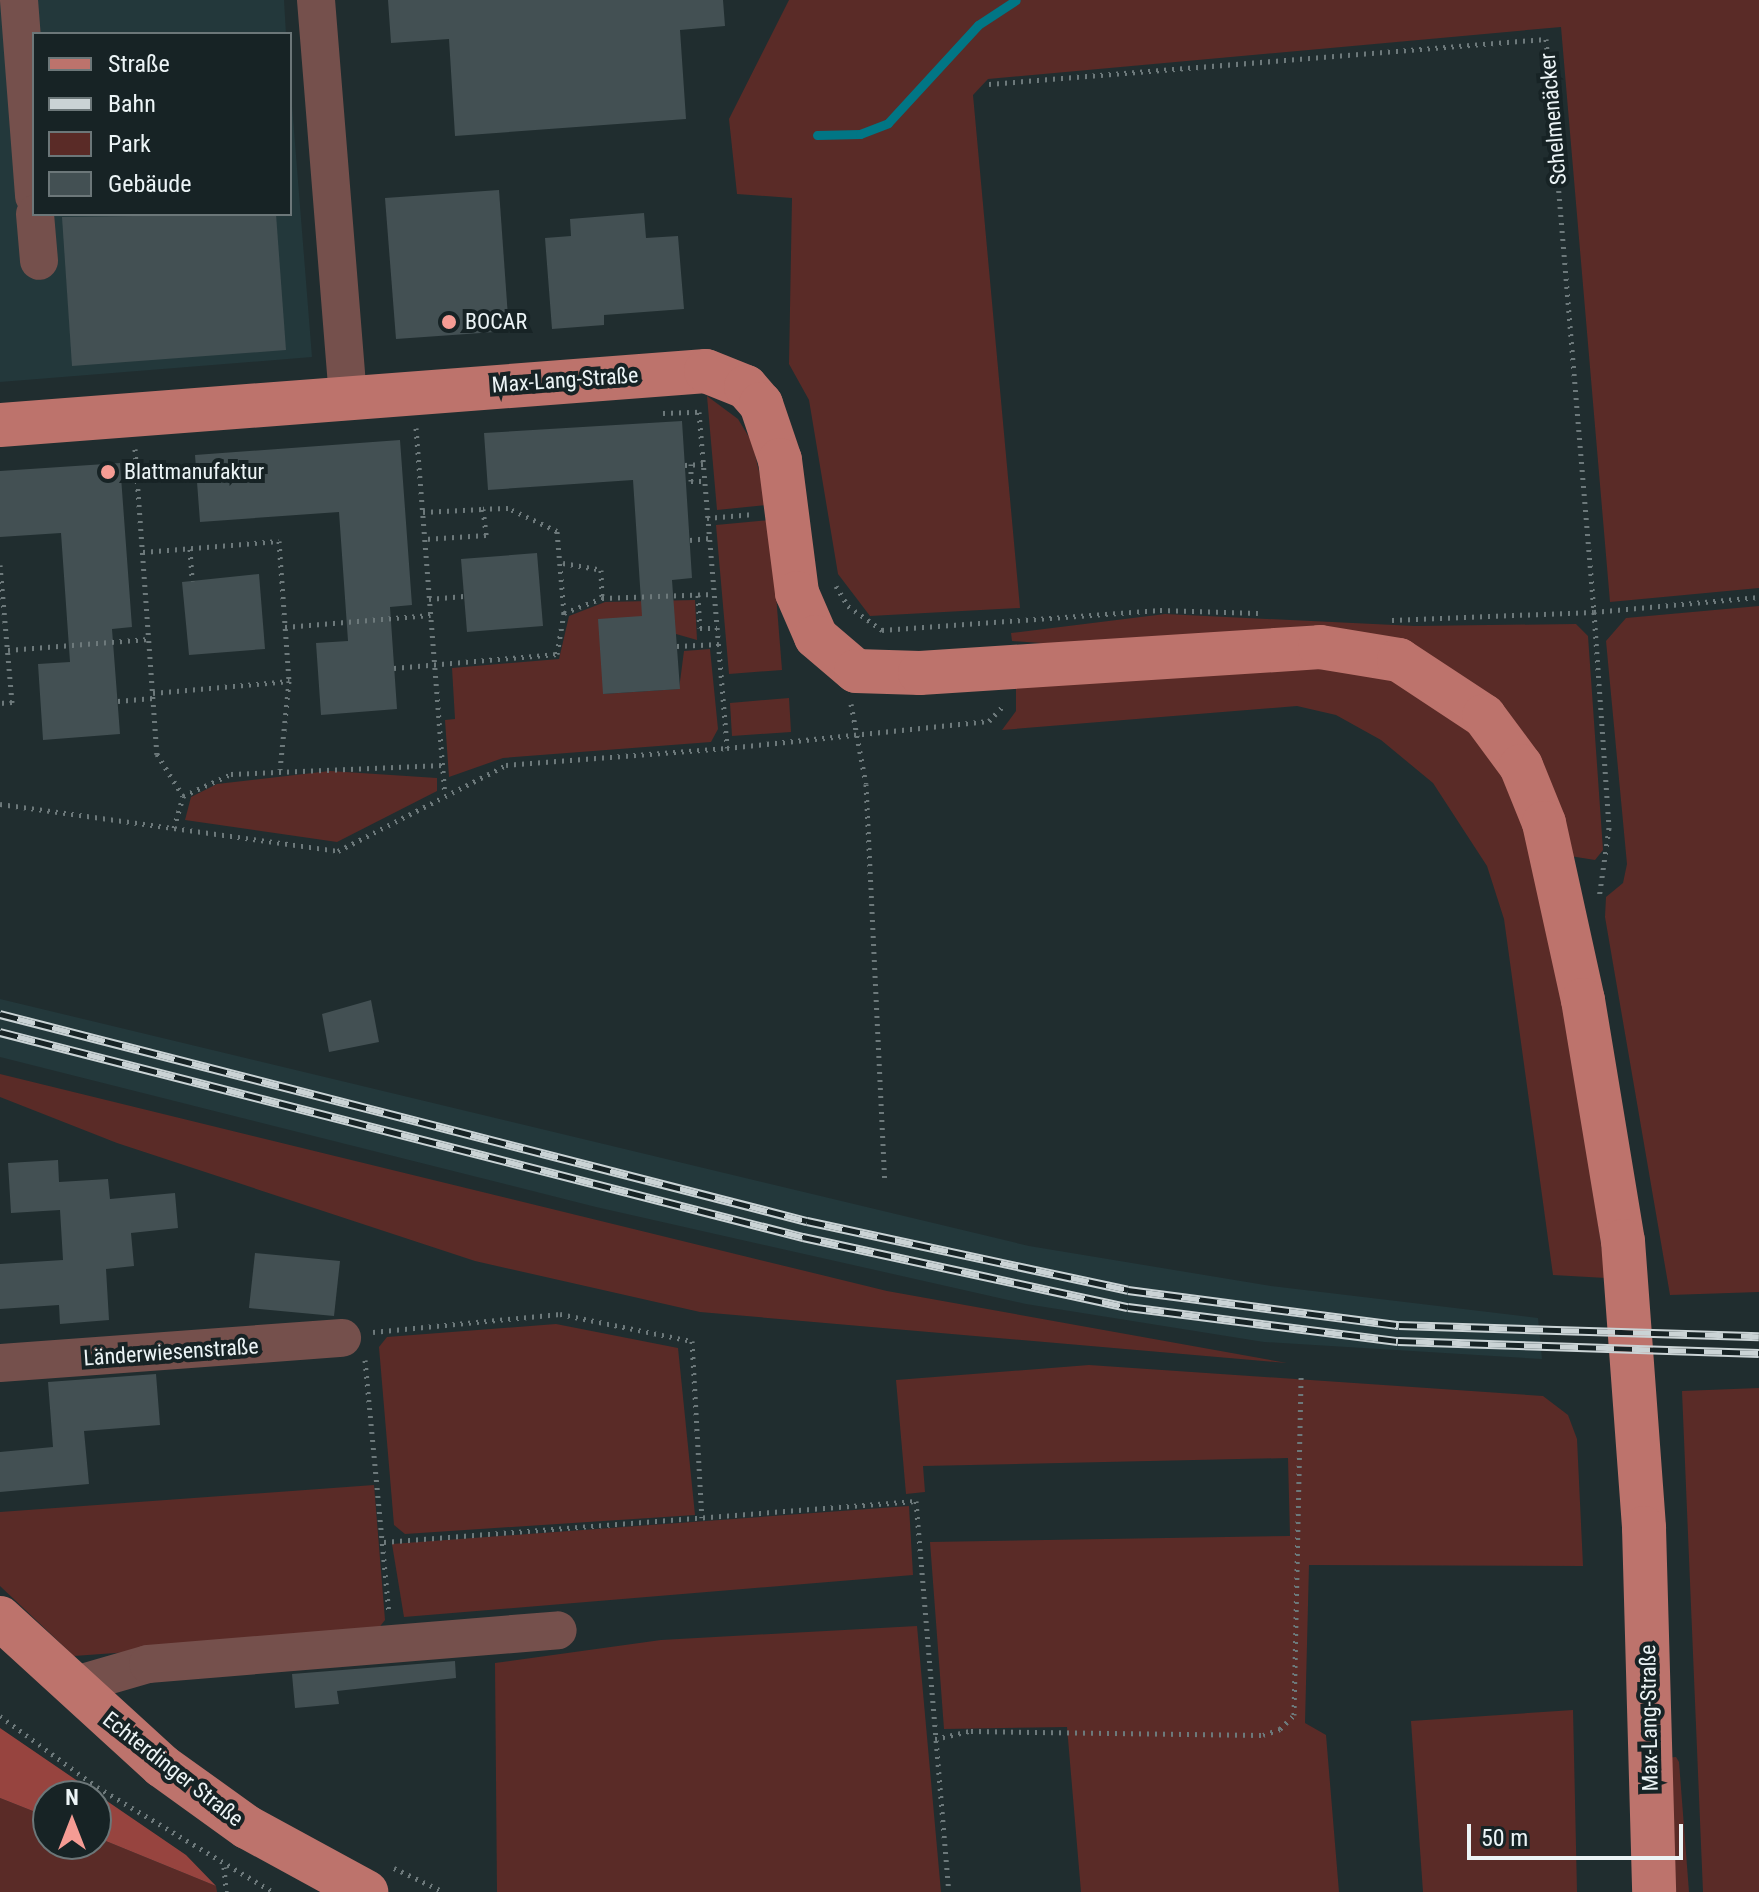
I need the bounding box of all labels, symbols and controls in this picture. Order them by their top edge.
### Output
legend [32,32,292,216]
text: Straße [108,50,170,78]
street label: Schelmenäcker [1534,52,1572,186]
text: Bahn [108,90,156,118]
text: Park [108,130,151,158]
text: Gebäude [108,170,192,198]
place label: BOCAR [465,309,527,335]
marker: BOCAR [440,313,458,331]
street label: Max-Lang-Straße [491,362,639,398]
place label: Blattmanufaktur [124,459,264,485]
marker: Blattmanufaktur [99,463,117,481]
street label: Länderwiesenstraße [83,1333,259,1371]
street label: Max-Lang-Straße [1635,1644,1663,1792]
street label: Echterdinger Straße [98,1706,248,1832]
north arrow [32,1780,112,1860]
text: N [65,1785,79,1810]
scale bar [1471,1808,1687,1858]
text: 50 m [1481,1824,1528,1852]

